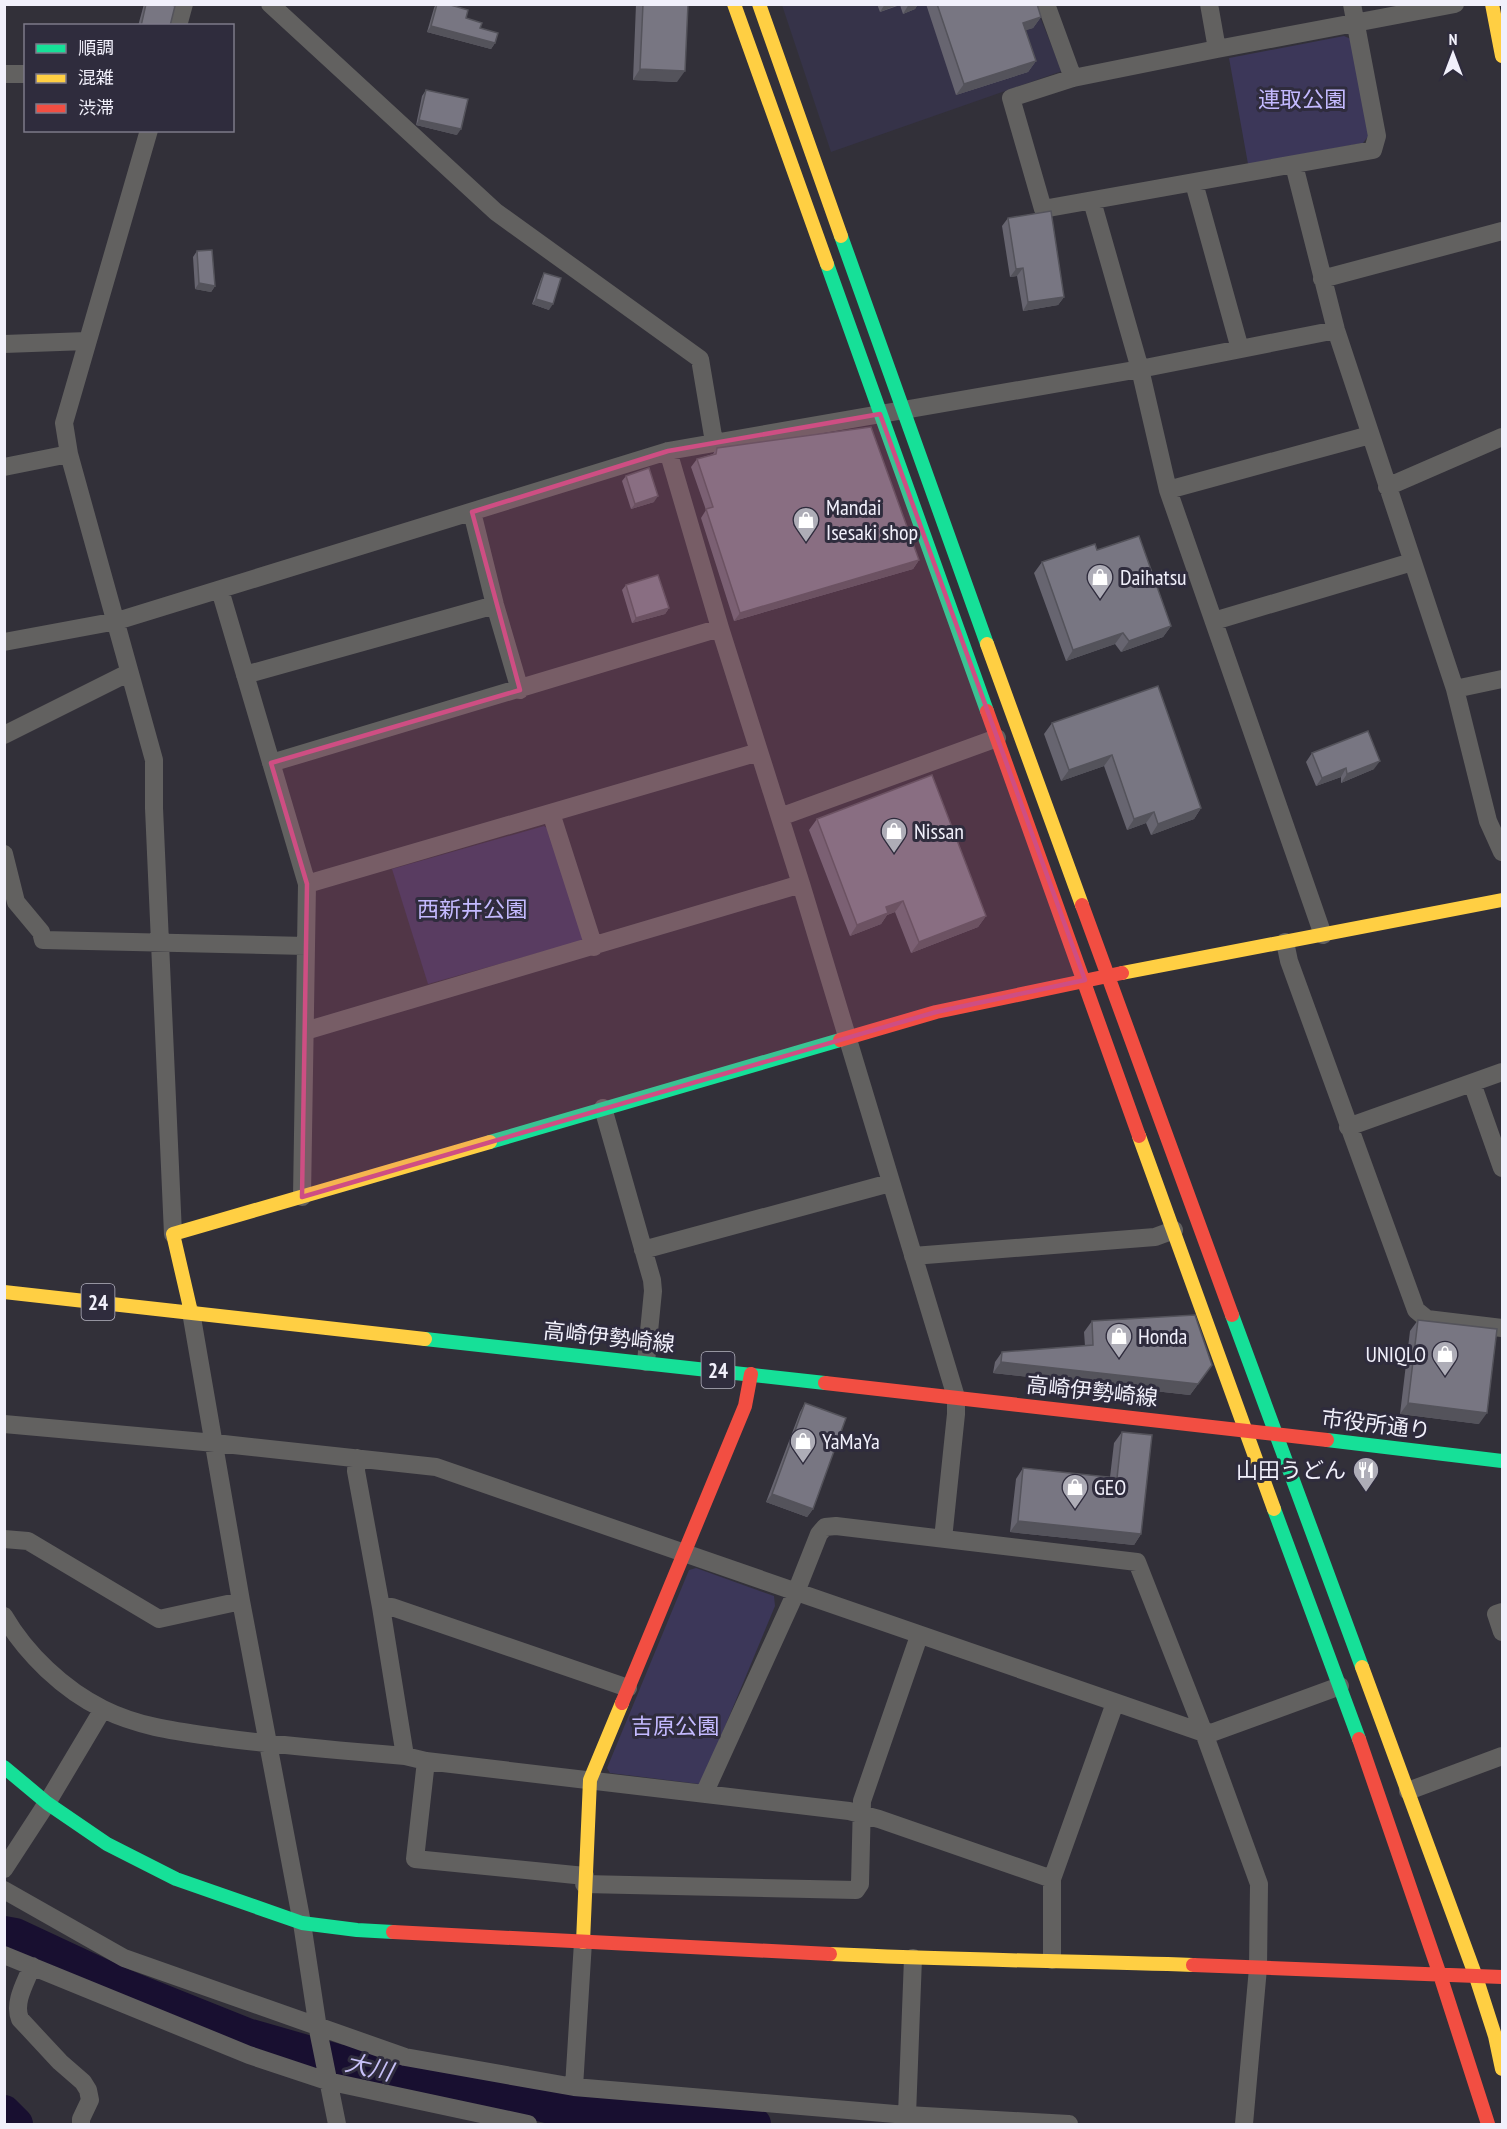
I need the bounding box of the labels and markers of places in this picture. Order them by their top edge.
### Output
place label: Mandai Isesaki shop [826,493,918,546]
shop icon: Mandai Isesaki shop [791,505,821,543]
shop icon: Daihatsu [1085,562,1115,600]
place label: Daihatsu [1120,563,1187,591]
shop icon: Nissan [879,816,909,854]
place label: Nissan [914,817,964,845]
shop icon: Honda [1104,1321,1134,1359]
place label: Honda [1138,1322,1187,1350]
shop icon: UNIQLO [1430,1339,1460,1377]
place label: UNIQLO [1366,1340,1426,1368]
shop icon: YaMaYa [788,1426,818,1464]
place label: YaMaYa [822,1427,880,1455]
restaurant icon: 山田うどん [1351,1455,1381,1493]
place label: 山田うどん [1236,1456,1346,1484]
shop icon: GEO [1060,1472,1090,1510]
place label: GEO [1094,1473,1126,1501]

